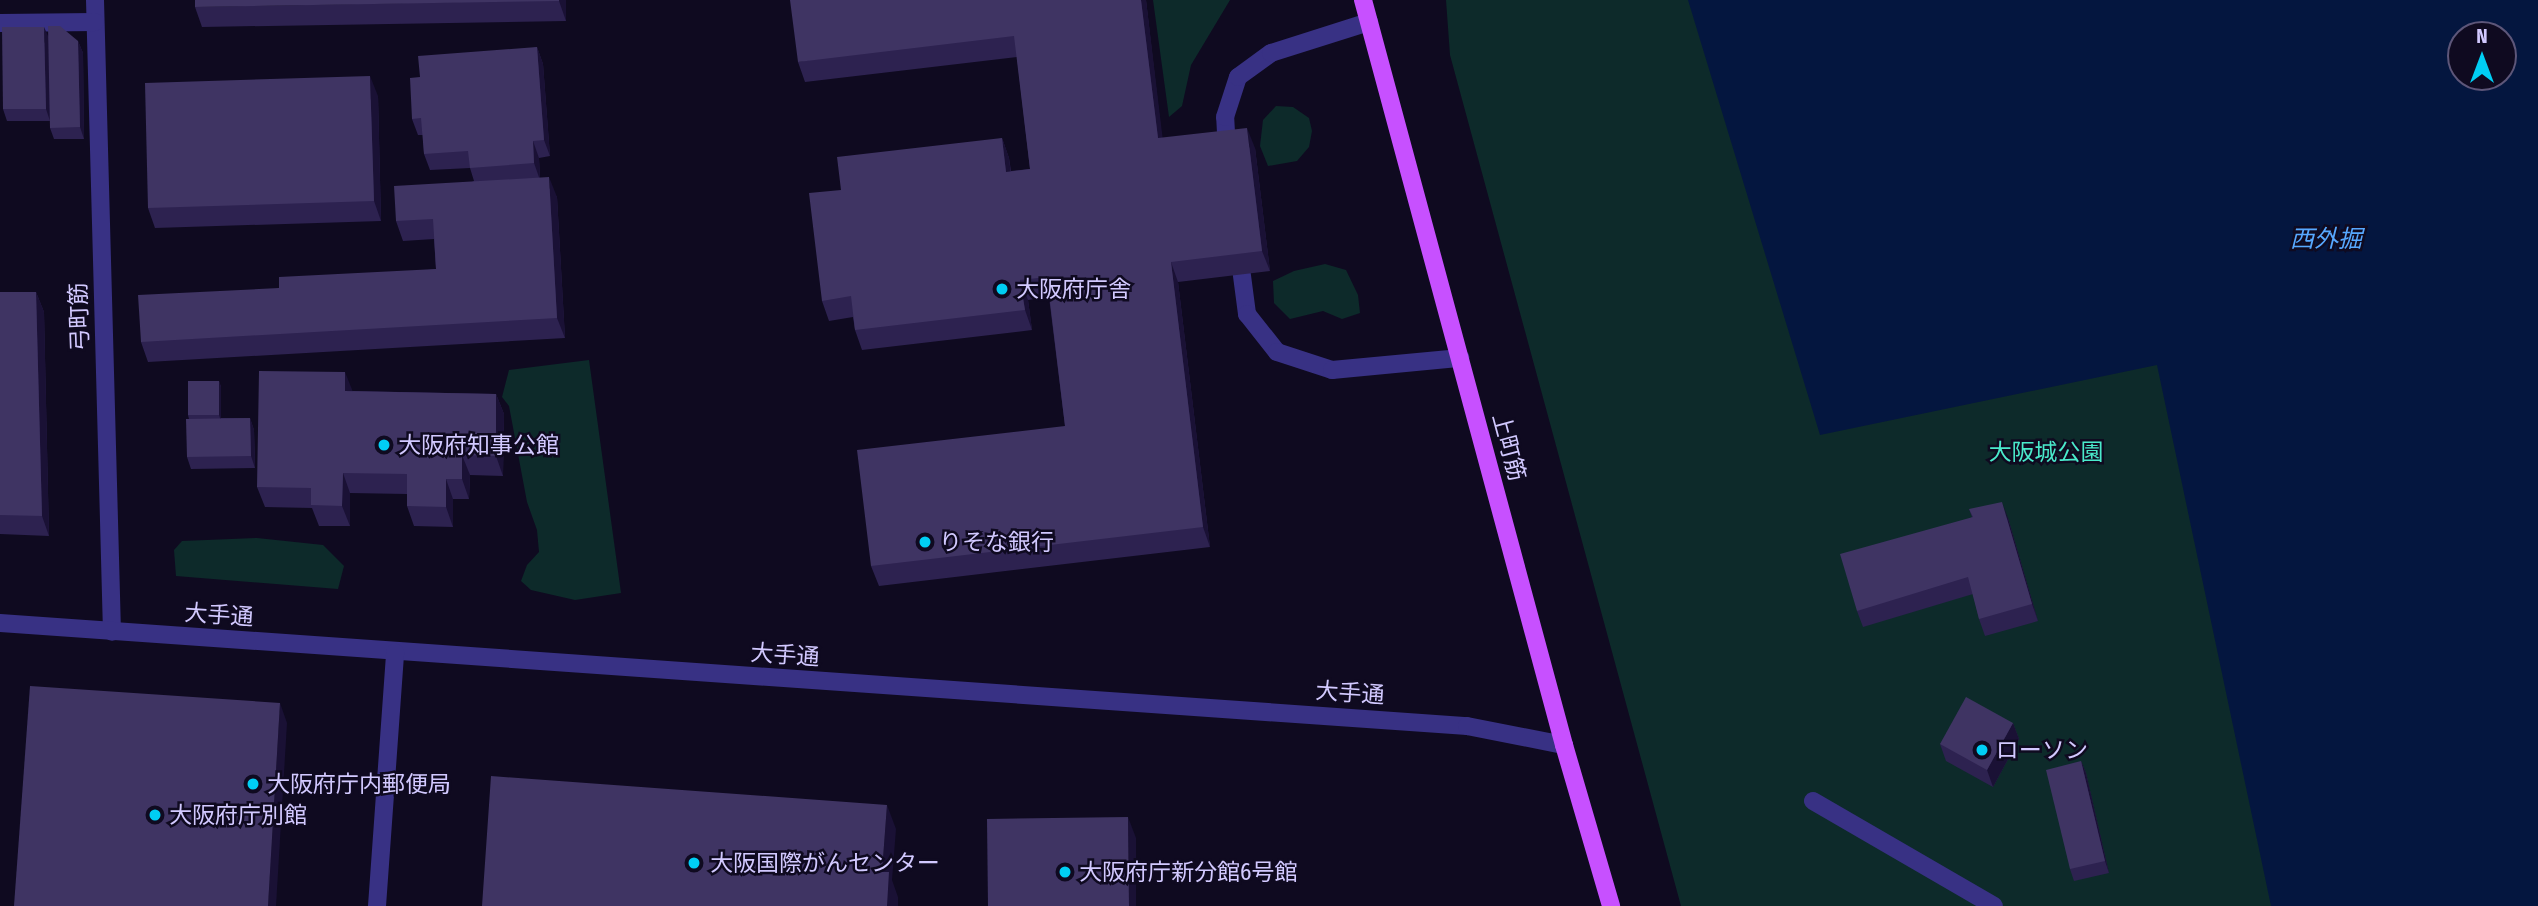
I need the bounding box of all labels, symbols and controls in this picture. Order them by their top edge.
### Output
north arrow [2447,21,2517,91]
text: N [2476,25,2488,48]
water label: 西外掘 [2290,226,2362,254]
place label: 大阪府庁舎 [1016,275,1131,303]
marker: 大阪府庁舎 [994,281,1010,297]
street label: 弓町筋 [64,282,94,352]
street label: 上町筋 [1487,410,1531,484]
place label: 大阪府知事公館 [398,431,559,459]
marker: 大阪府知事公館 [376,437,392,453]
park label: 大阪城公園 [1989,438,2103,466]
place label: りそな銀行 [939,528,1054,556]
marker: りそな銀行 [917,534,933,550]
street label: 大手通 [184,599,254,631]
street label: 大手通 [750,639,820,671]
street label: 大手通 [1315,677,1385,709]
place label: ローソン [1996,736,2088,764]
marker: ローソン [1974,742,1990,758]
place label: 大阪府庁内郵便局 [267,770,451,798]
marker: 大阪府庁内郵便局 [245,776,261,792]
place label: 大阪府庁別館 [169,801,307,829]
marker: 大阪府庁別館 [147,807,163,823]
place label: 大阪国際がんセンター [710,849,940,877]
marker: 大阪国際がんセンター [684,853,704,873]
place label: 大阪府庁新分館6号館 [1079,858,1297,886]
marker: 大阪府庁新分館6号館 [1057,864,1073,880]

